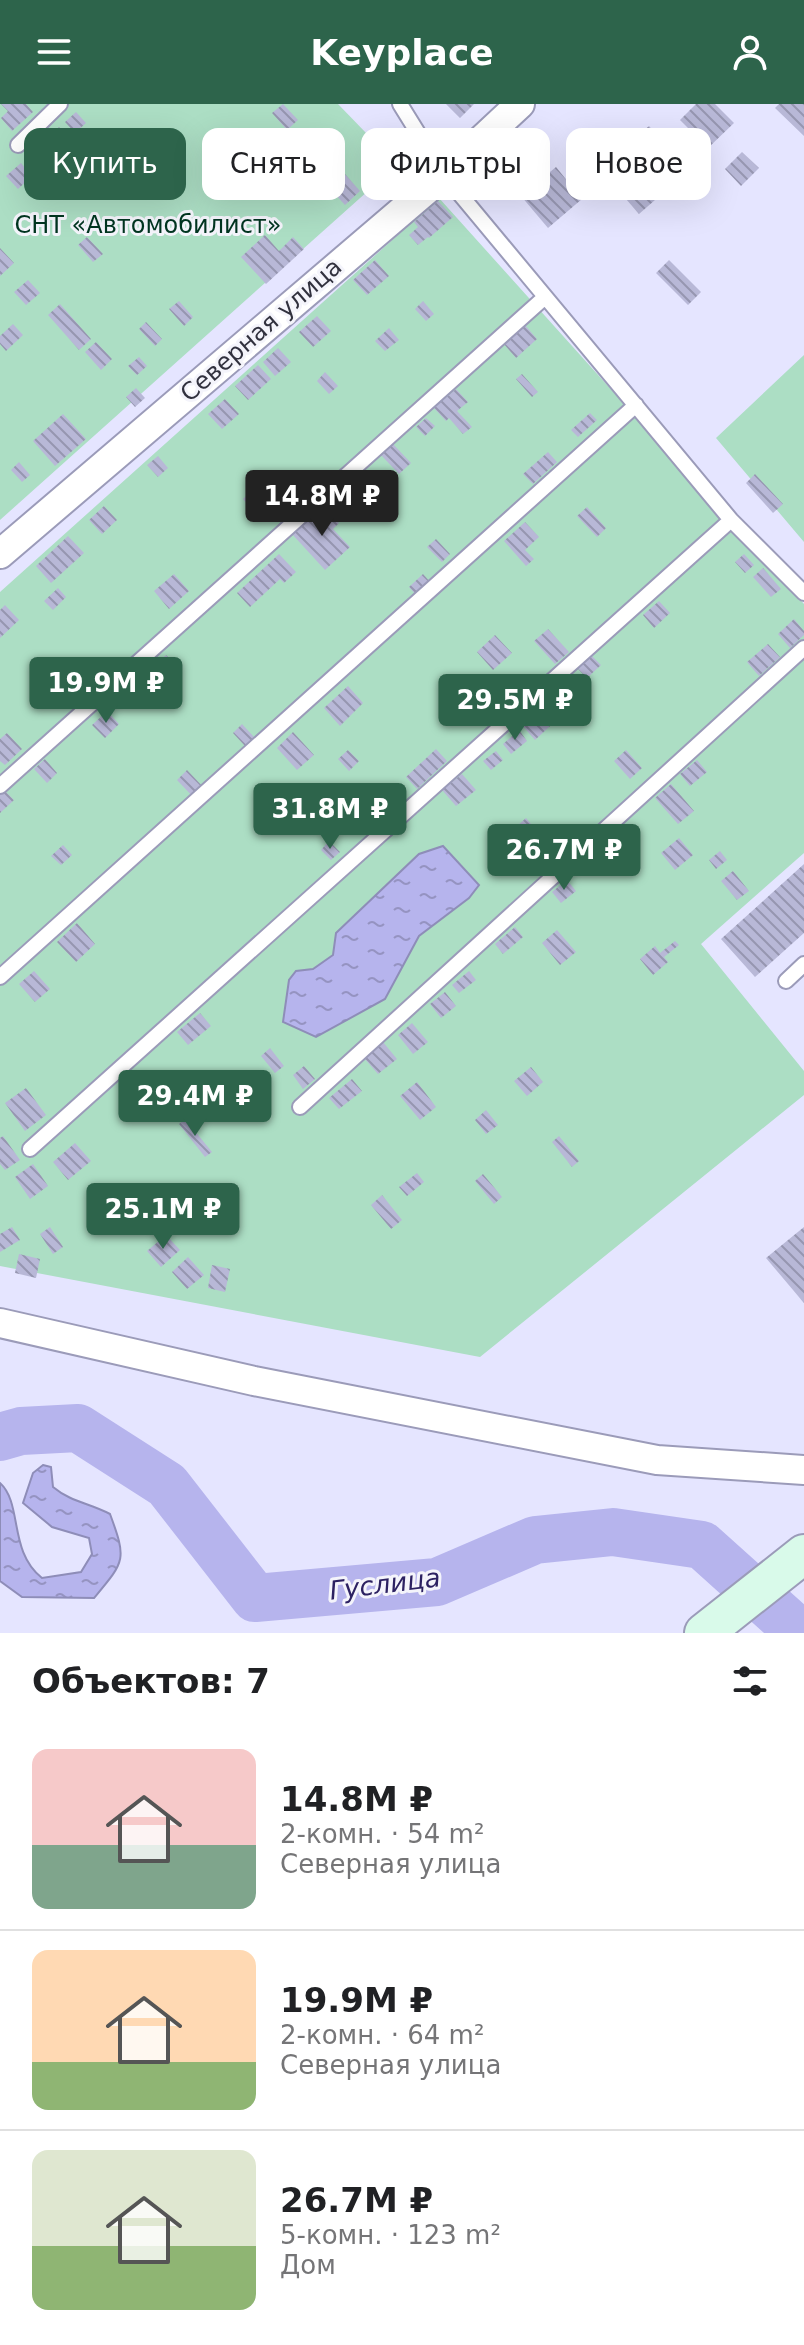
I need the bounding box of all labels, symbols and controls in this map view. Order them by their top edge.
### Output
icon: menu [32,30,76,74]
icon: person [728,30,772,74]
text: Keyplace [310,32,494,73]
chip: Купить [24,128,186,200]
chip: Снять [202,128,345,200]
chip: Фильтры [361,128,550,200]
chip: Новое [566,128,711,200]
park label: СНТ «Автомобилист» [15,211,282,239]
street label: Северная улица [175,252,347,408]
pin: 14.8M ₽ [248,470,396,538]
text: 14.8M ₽ [263,481,381,511]
pin: 19.9M ₽ [32,657,180,725]
text: 19.9M ₽ [47,668,165,698]
pin: 29.5M ₽ [441,674,589,742]
text: 29.5M ₽ [456,685,574,715]
pin: 31.8M ₽ [256,783,404,851]
text: 31.8M ₽ [271,794,389,824]
pin: 26.7M ₽ [490,824,638,892]
text: 26.7M ₽ [505,835,623,865]
pin: 29.4M ₽ [121,1070,269,1138]
text: 29.4M ₽ [136,1081,254,1111]
pin: 25.1M ₽ [89,1183,237,1251]
text: 25.1M ₽ [104,1194,222,1224]
water label: Гуслица [328,1562,442,1606]
icon: filters [728,1659,772,1703]
text: Объектов: 7 [32,1661,270,1701]
text: 14.8M ₽ [280,1779,433,1819]
icon: home [96,1781,192,1877]
text: 2-комн. · 54 m² [280,1819,484,1849]
text: Северная улица [280,1849,501,1879]
text: 19.9M ₽ [280,1980,433,2020]
icon: home [96,1982,192,2078]
text: 2-комн. · 64 m² [280,2020,484,2050]
text: Северная улица [280,2050,501,2080]
text: 26.7M ₽ [280,2180,433,2220]
icon: home [96,2182,192,2278]
text: 5-комн. · 123 m² [280,2220,501,2250]
text: Дом [280,2250,336,2280]

